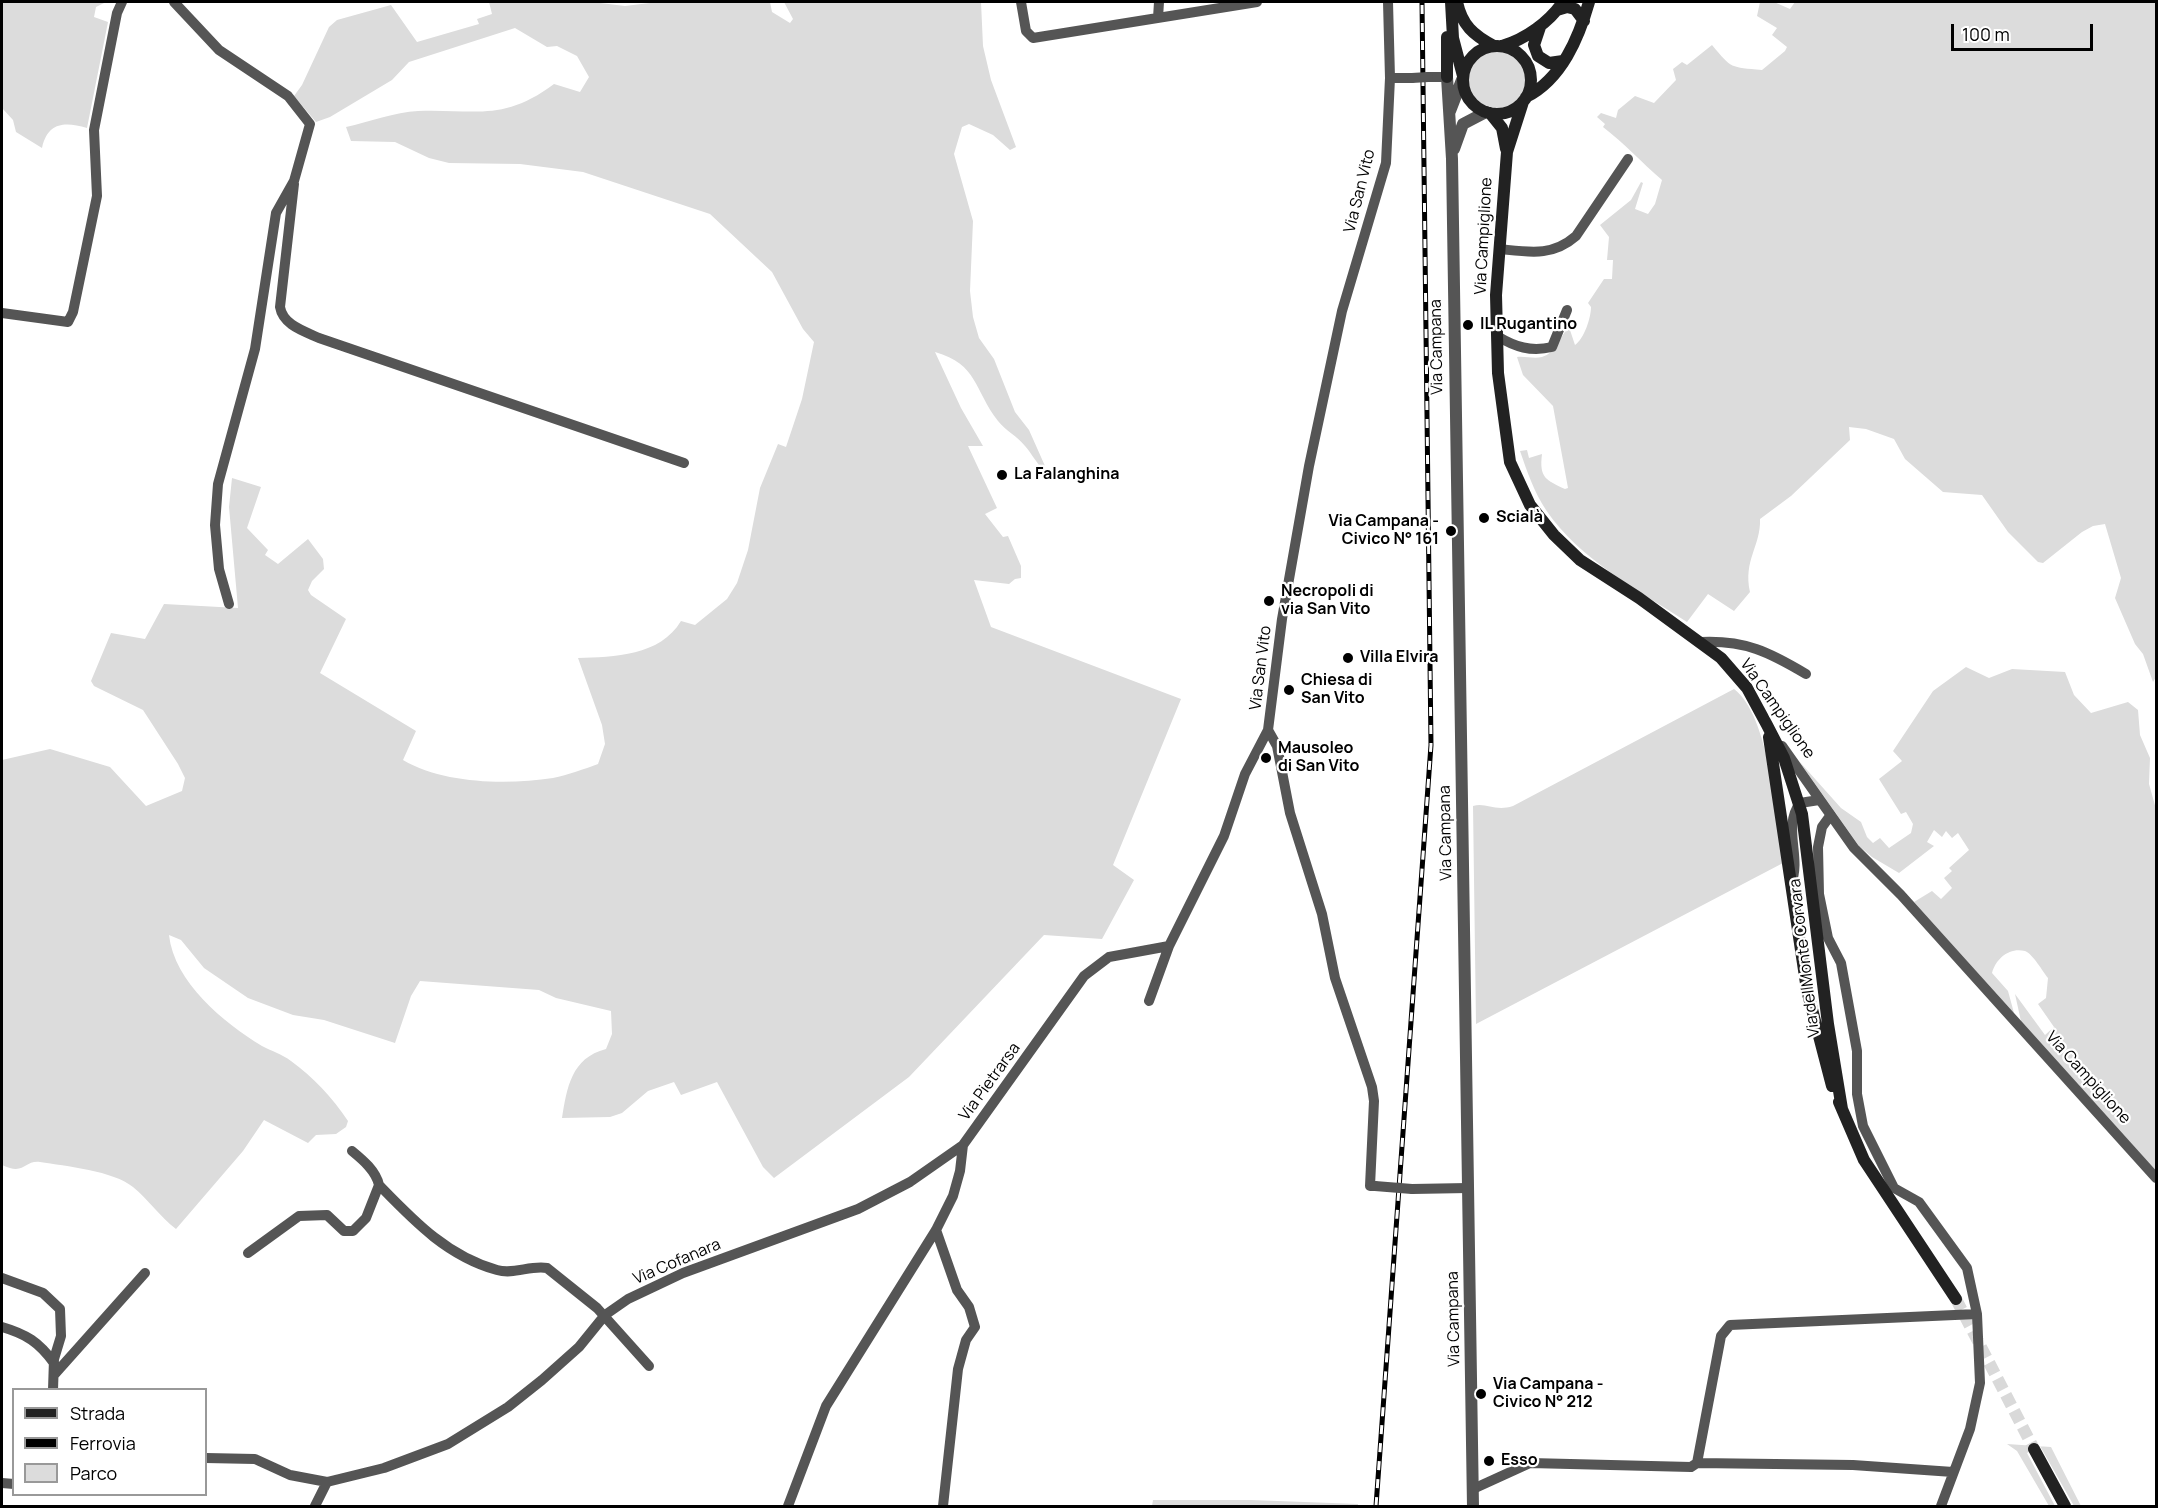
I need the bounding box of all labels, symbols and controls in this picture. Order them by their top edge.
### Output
scale bar [1954,12,2096,50]
text: 100 m [1962,22,2010,46]
street label: Via San Vito [1340,147,1380,235]
street label: Via Campiglione [1471,177,1497,295]
street label: Via Campana [1427,299,1447,395]
place label: IL Rugantino [1480,315,1577,335]
marker: IL Rugantino [1461,318,1475,332]
place label: La Falanghina [1014,465,1120,485]
marker: La Falanghina [995,468,1009,482]
place label: Scialà [1496,508,1543,528]
marker: Scialà [1477,511,1491,525]
place label: Via Campana - Civico N° 161 [1329,512,1439,550]
marker: Via Campana - Civico N° 161 [1444,524,1458,538]
place label: Necropoli di via San Vito [1281,582,1374,620]
marker: Necropoli di via San Vito [1262,594,1276,608]
street label: Via San Vito [1246,625,1276,711]
place label: Villa Elvira [1360,648,1438,668]
marker: Villa Elvira [1341,651,1355,665]
street label: Via Campiglione [1735,655,1819,763]
place label: Chiesa di San Vito [1301,671,1372,709]
marker: Chiesa di San Vito [1282,683,1296,697]
place label: Mausoleo di San Vito [1278,739,1359,777]
marker: Mausoleo di San Vito [1259,751,1273,765]
street label: Via Campana [1436,785,1456,881]
street label: Via del Monte Corvara [1786,878,1824,1038]
street label: Via Campiglione [2042,1028,2134,1128]
street label: Via Pietrarsa [955,1039,1025,1125]
street label: Via Cofanara [630,1235,724,1289]
street label: Via Campana [1444,1271,1464,1367]
place label: Via Campana - Civico N° 212 [1493,1375,1603,1413]
marker: Via Campana - Civico N° 212 [1474,1387,1488,1401]
legend [12,1388,207,1496]
text: Strada [70,1401,125,1425]
text: Ferrovia [70,1431,136,1455]
place label: Esso [1501,1451,1538,1471]
marker: Esso [1482,1454,1496,1468]
text: Parco [70,1461,117,1485]

